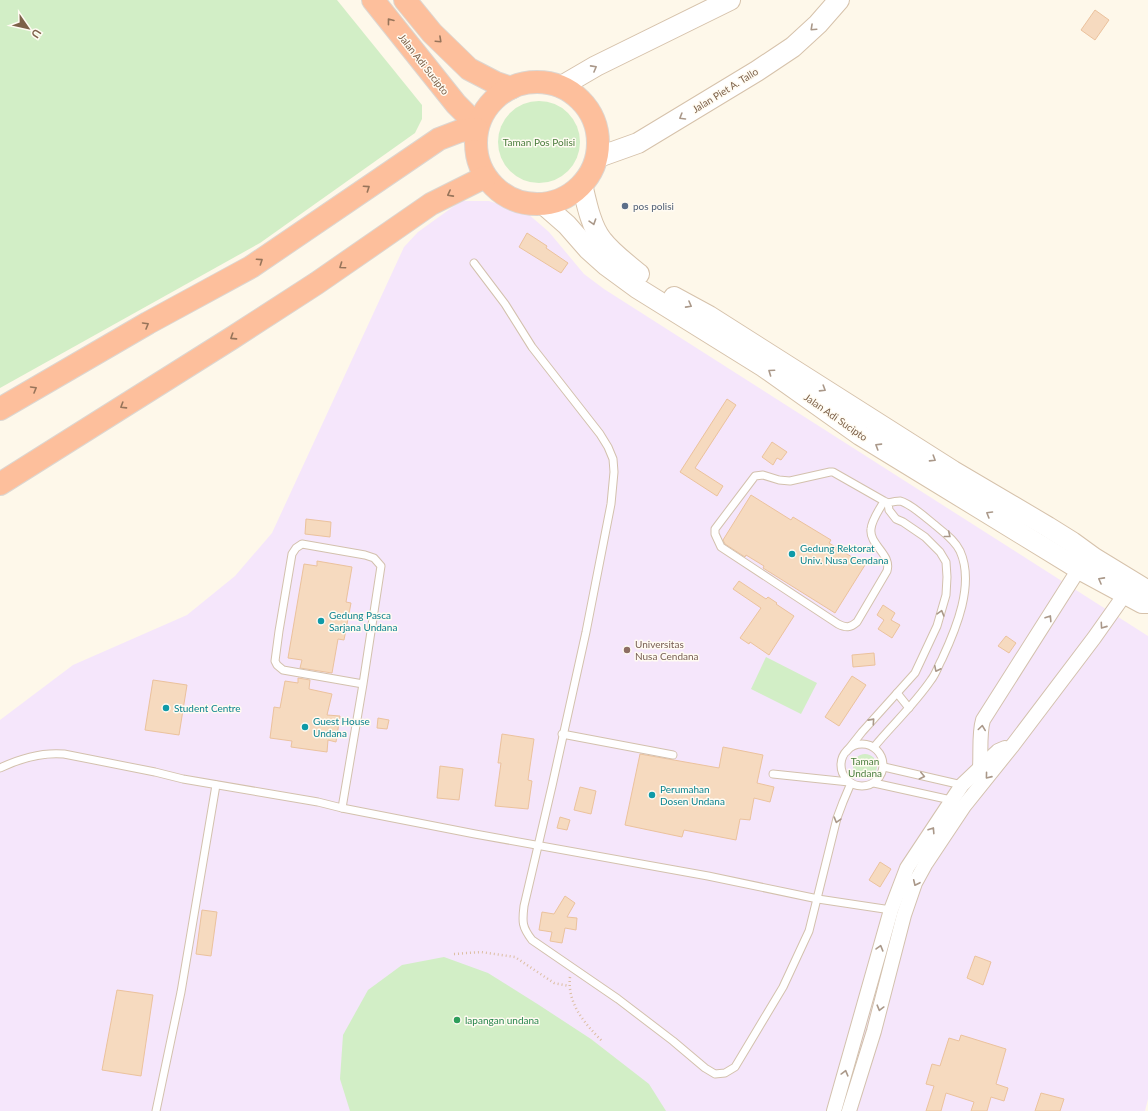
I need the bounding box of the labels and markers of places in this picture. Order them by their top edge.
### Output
place label: pos polisi [633,200,674,212]
marker: pos polisi [620,201,630,211]
place label: Gedung Rektorat Univ. Nusa Cendana [800,542,889,566]
marker: Gedung Rektorat Univ. Nusa Cendana [787,549,797,559]
place label: Gedung Pasca Sarjana Undana [329,609,397,633]
marker: Gedung Pasca Sarjana Undana [316,616,326,626]
place label: Universitas Nusa Cendana [635,638,699,662]
marker: Universitas Nusa Cendana [622,645,632,655]
place label: Student Centre [174,702,241,714]
marker: Student Centre [161,703,171,713]
place label: Guest House Undana [313,715,370,739]
marker: Guest House Undana [300,722,310,732]
place label: Perumahan Dosen Undana [660,783,725,807]
marker: Perumahan Dosen Undana [647,790,657,800]
place label: lapangan undana [465,1014,539,1026]
marker: lapangan undana [452,1015,462,1025]

